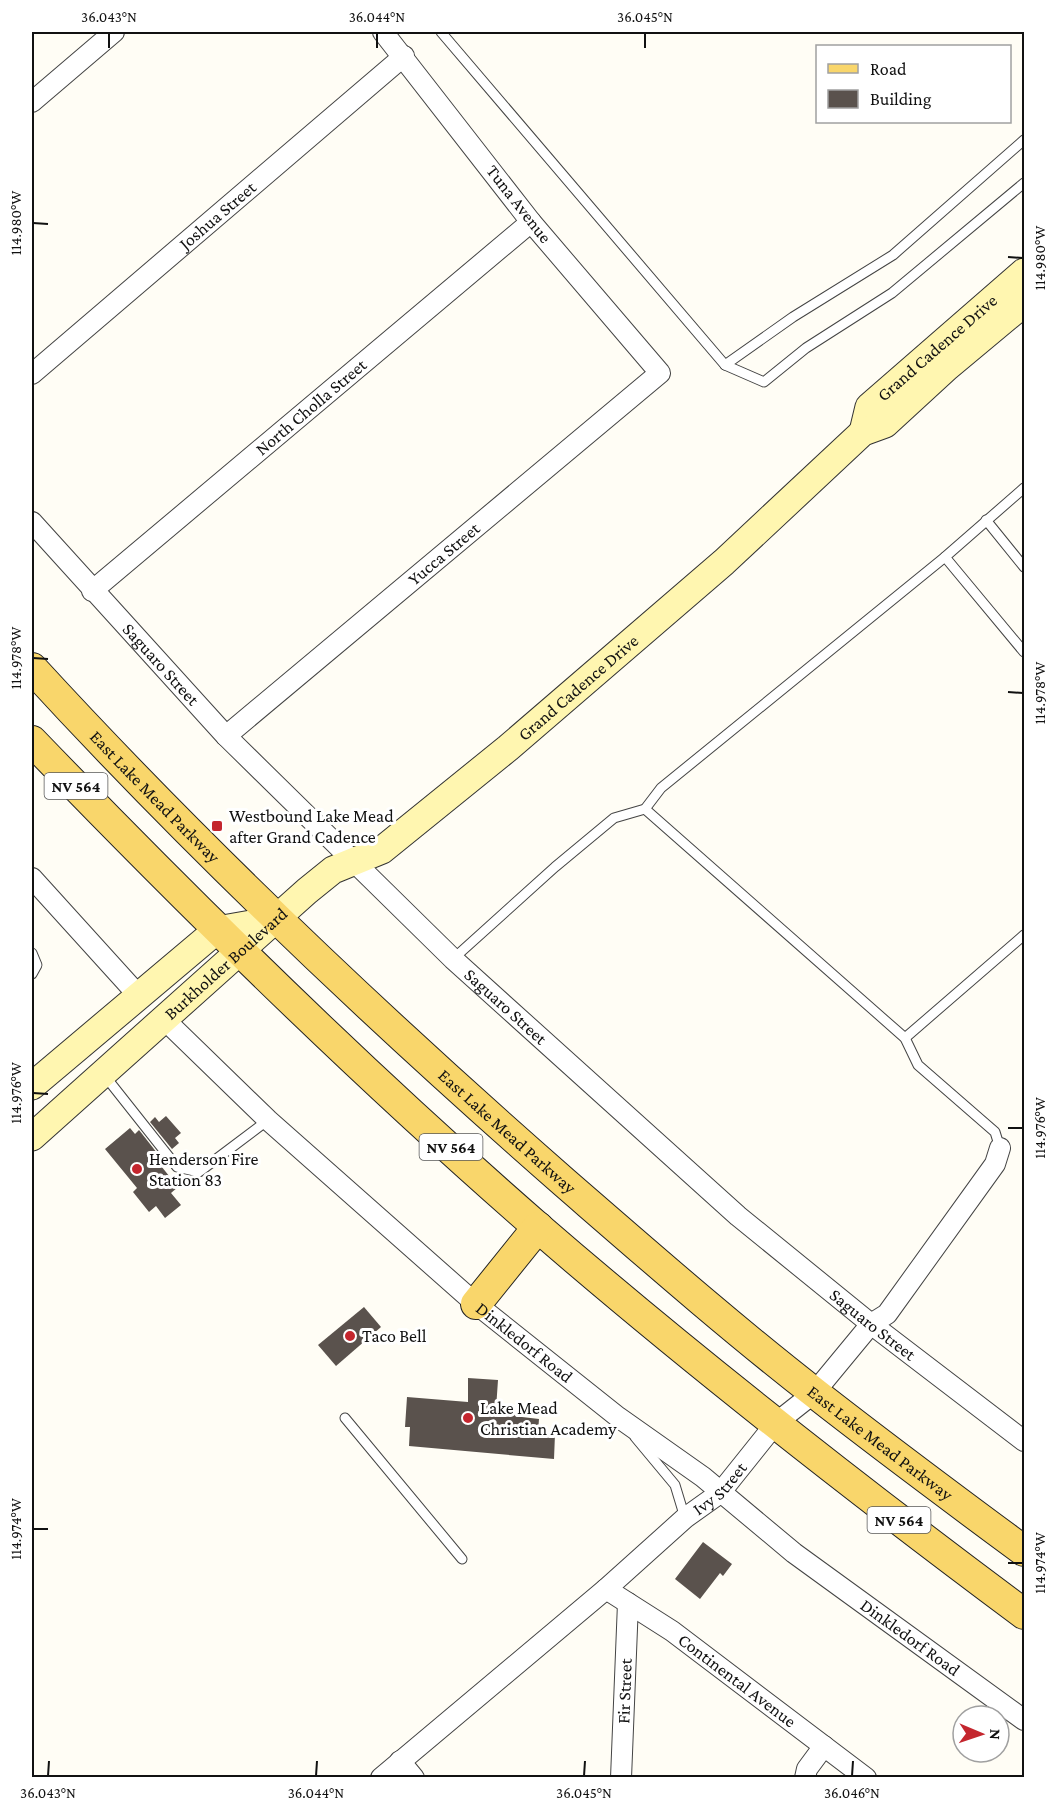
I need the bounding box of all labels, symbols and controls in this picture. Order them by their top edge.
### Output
text: 36.043°N [81,9,137,25]
text: 36.044°N [349,9,405,25]
text: 36.045°N [617,9,673,25]
legend [816,45,1011,123]
text: Road [870,59,907,79]
text: Building [870,89,932,109]
street label: Tuna Avenue [482,161,556,247]
street label: Joshua Street [174,176,261,255]
text: 114.980°W [8,191,24,255]
text: 114.980°W [1032,226,1048,290]
street label: Grand Cadence Drive [873,290,1001,405]
street label: North Cholla Street [251,354,371,459]
street label: Yucca Street [404,518,484,589]
street label: Saguaro Street [119,619,204,710]
text: 114.978°W [8,627,24,689]
street label: Grand Cadence Drive [514,630,642,745]
text: 114.978°W [1032,662,1048,724]
street label: East Lake Mead Parkway [86,726,224,868]
road number: NV 564 [44,773,107,799]
place label: Westbound Lake Mead after Grand Cadence [229,806,394,847]
marker: Westbound Lake Mead after Grand Cadence [210,819,224,833]
street label: Burkholder Boulevard [160,903,292,1024]
street label: Saguaro Street [460,964,552,1049]
text: 114.976°W [8,1062,24,1124]
street label: East Lake Mead Parkway [434,1065,580,1198]
text: 114.976°W [1032,1097,1048,1159]
road number: NV 564 [420,1134,482,1160]
place label: Henderson Fire Station 83 [149,1149,259,1190]
marker: Henderson Fire Station 83 [130,1162,144,1176]
street label: Saguaro Street [826,1285,921,1365]
street label: Dinkledorf Road [472,1298,577,1387]
place label: Taco Bell [362,1326,427,1346]
marker: Taco Bell [343,1329,357,1343]
street label: East Lake Mead Parkway [804,1381,957,1505]
place label: Lake Mead Christian Academy [480,1398,617,1439]
marker: Lake Mead Christian Academy [461,1411,475,1425]
street label: Ivy Street [689,1457,751,1519]
text: 114.974°W [8,1498,24,1560]
road number: NV 564 [868,1507,930,1533]
text: 114.974°W [1032,1532,1048,1594]
street label: Dinkledorf Road [857,1595,964,1680]
street label: Continental Avenue [674,1629,800,1731]
street label: Fir Street [613,1657,636,1724]
north arrow [951,1704,1011,1764]
text: N [987,1729,1004,1740]
text: 36.043°N [20,1785,76,1801]
text: 36.044°N [288,1785,344,1801]
text: 36.045°N [556,1785,612,1801]
text: 36.046°N [824,1785,880,1801]

